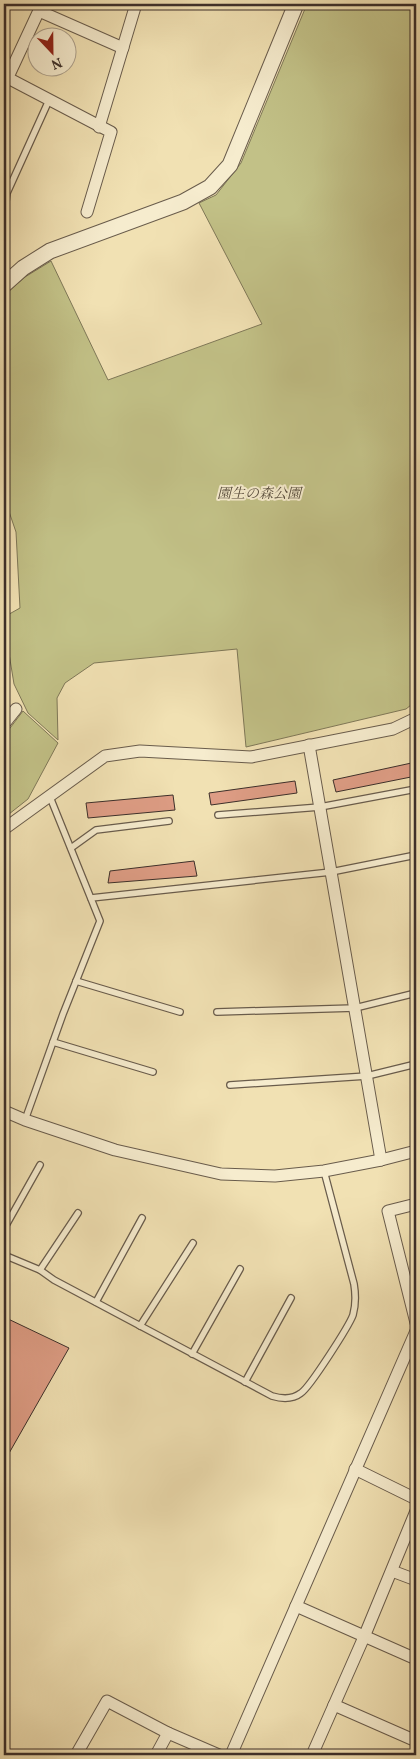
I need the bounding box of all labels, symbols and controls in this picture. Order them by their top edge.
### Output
north arrow [28,28,78,78]
text: N [48,52,65,73]
park label: 園生の森公園 [217,485,303,504]

